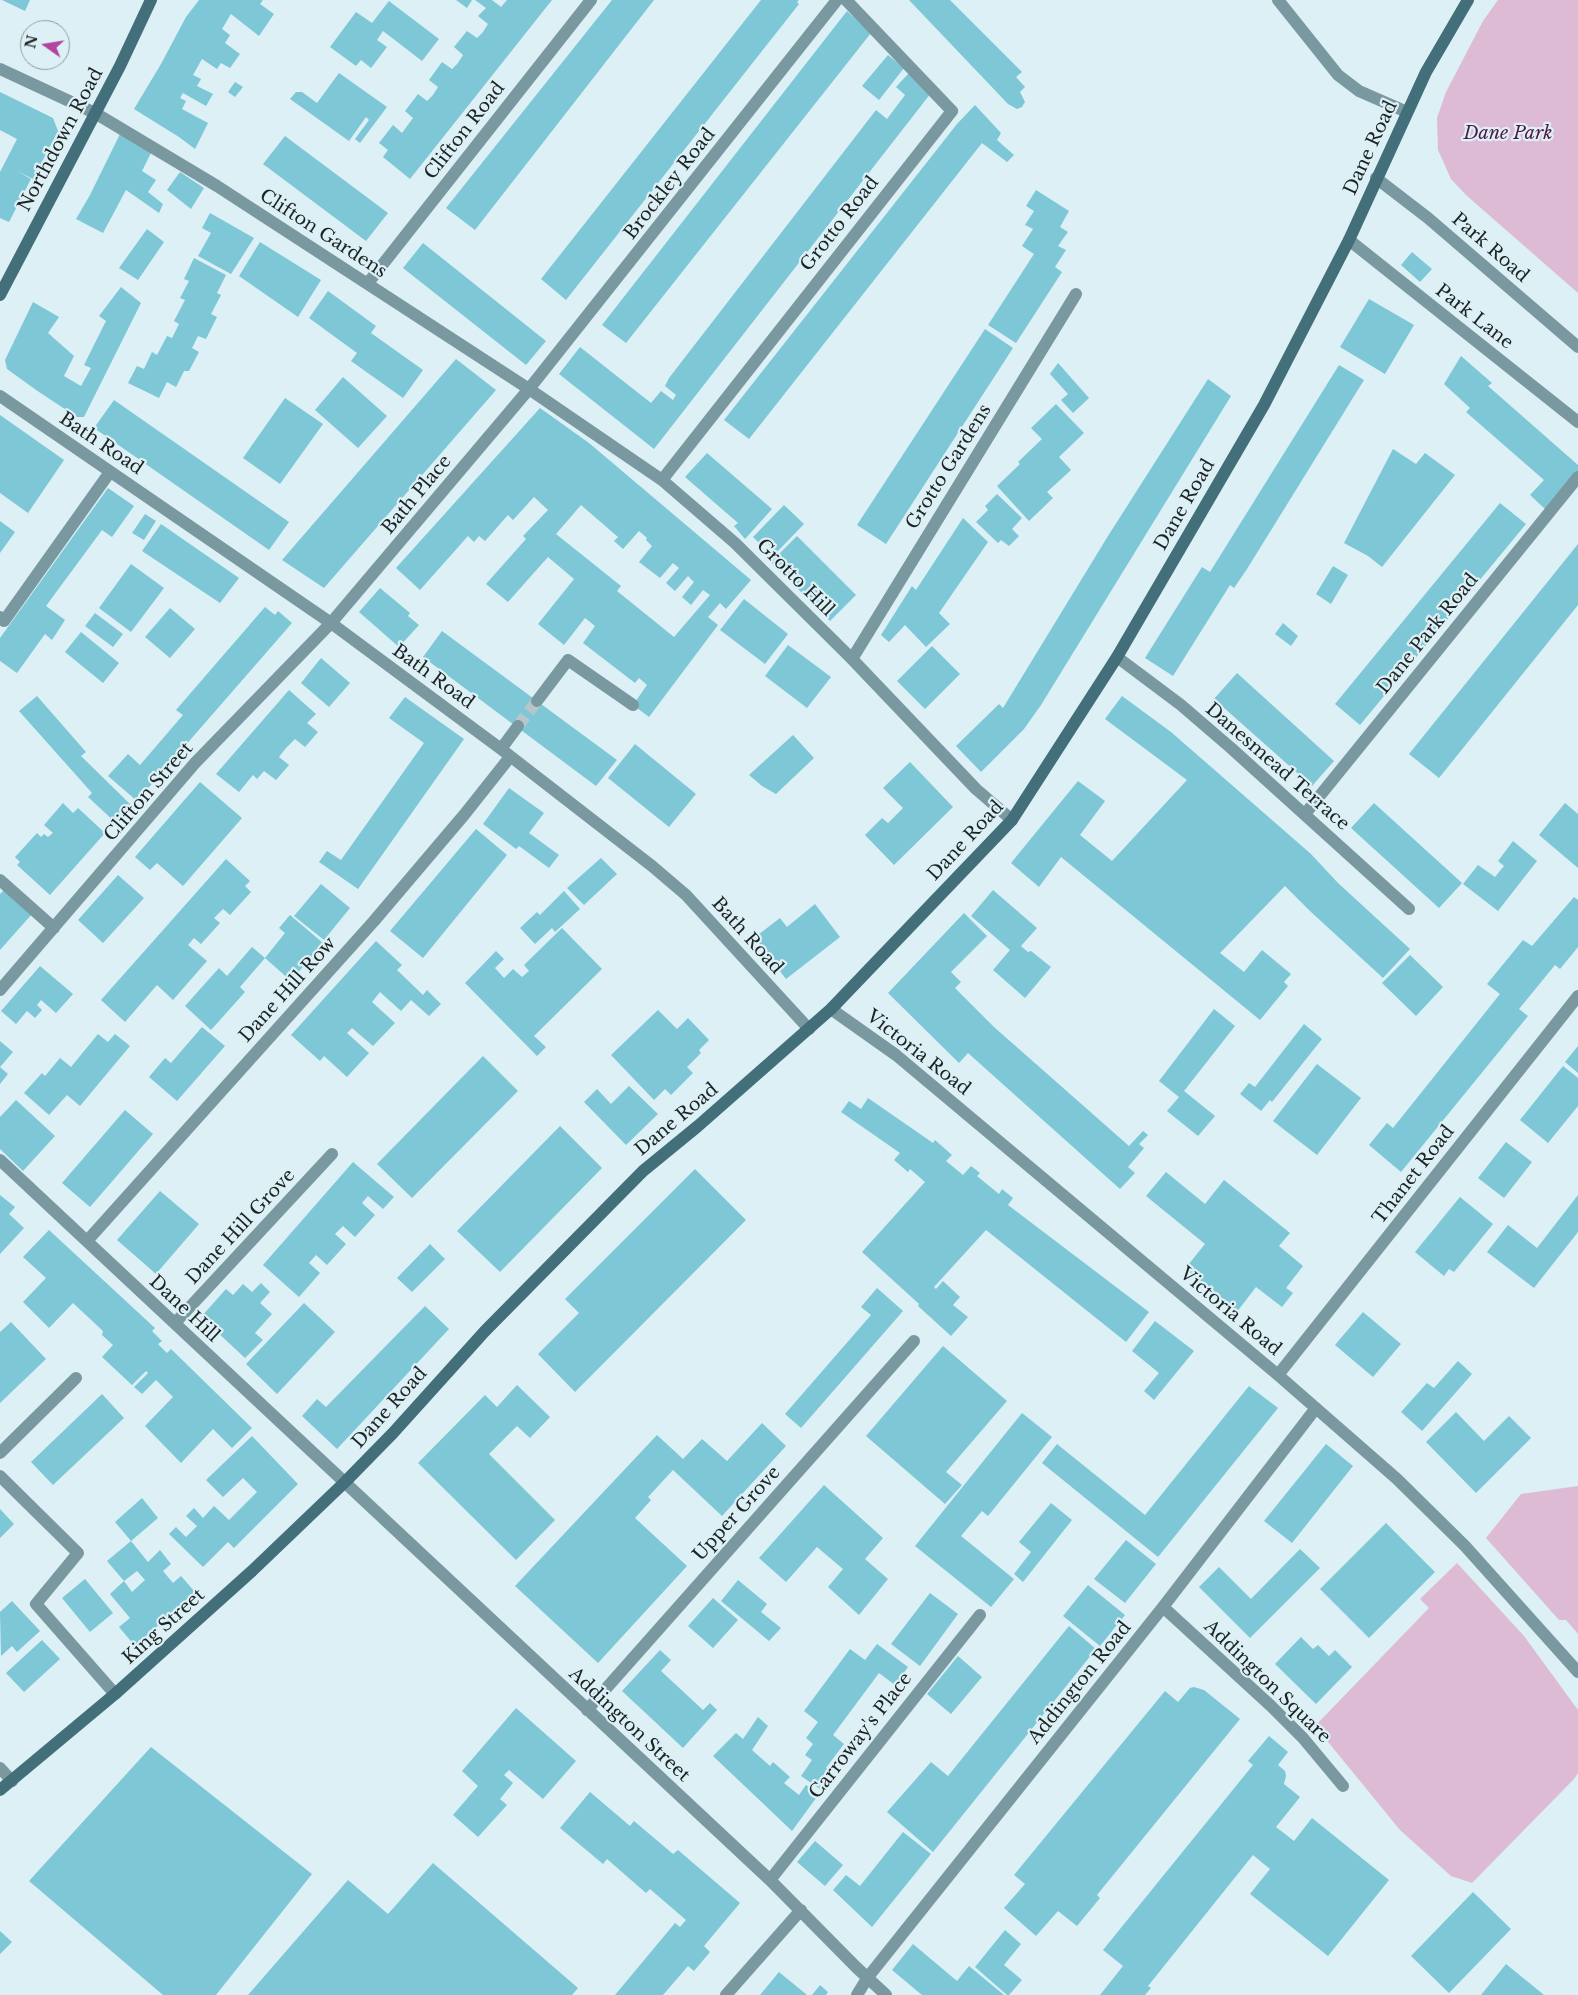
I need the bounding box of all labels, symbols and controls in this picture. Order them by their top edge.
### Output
north arrow [20,20,70,70]
text: N [21,33,42,50]
street label: Northdown Road [14,64,108,216]
street label: Clifton Road [420,78,510,184]
street label: Dane Road [1340,97,1402,199]
park label: Dane Park [1464,123,1552,145]
street label: Brockley Road [620,124,720,244]
street label: Grotto Road [796,172,884,276]
street label: Clifton Gardens [255,185,391,283]
street label: Park Road [1447,209,1533,287]
street label: Park Lane [1431,280,1517,354]
street label: Grotto Gardens [902,400,996,534]
street label: Bath Road [55,408,147,480]
street label: Bath Place [378,451,456,539]
street label: Dane Road [1150,456,1220,554]
street label: Grotto Hill [752,535,838,621]
street label: Dane Park Road [1373,570,1483,698]
street label: Bath Road [388,640,478,714]
street label: Danesmead Terrace [1201,699,1353,835]
street label: Clifton Street [100,738,198,846]
street label: Dane Road [923,797,1009,885]
street label: Bath Road [707,893,787,979]
street label: Dane Hill Row [235,933,341,1047]
street label: Victoria Road [862,1006,974,1100]
street label: Dane Road [631,1079,723,1161]
street label: Thanet Road [1369,1121,1459,1229]
street label: Dane Hill Grove [182,1165,300,1289]
street label: Victoria Road [1175,1263,1285,1361]
street label: Dane Hill [144,1271,224,1347]
street label: Dane Road [348,1363,432,1453]
street label: Upper Grove [689,1462,785,1566]
street label: King Street [119,1585,209,1669]
street label: Addington Square [1199,1616,1335,1748]
street label: Addington Road [1024,1617,1136,1749]
street label: Addington Street [564,1663,694,1787]
street label: Carroway's Place [805,1669,917,1803]

